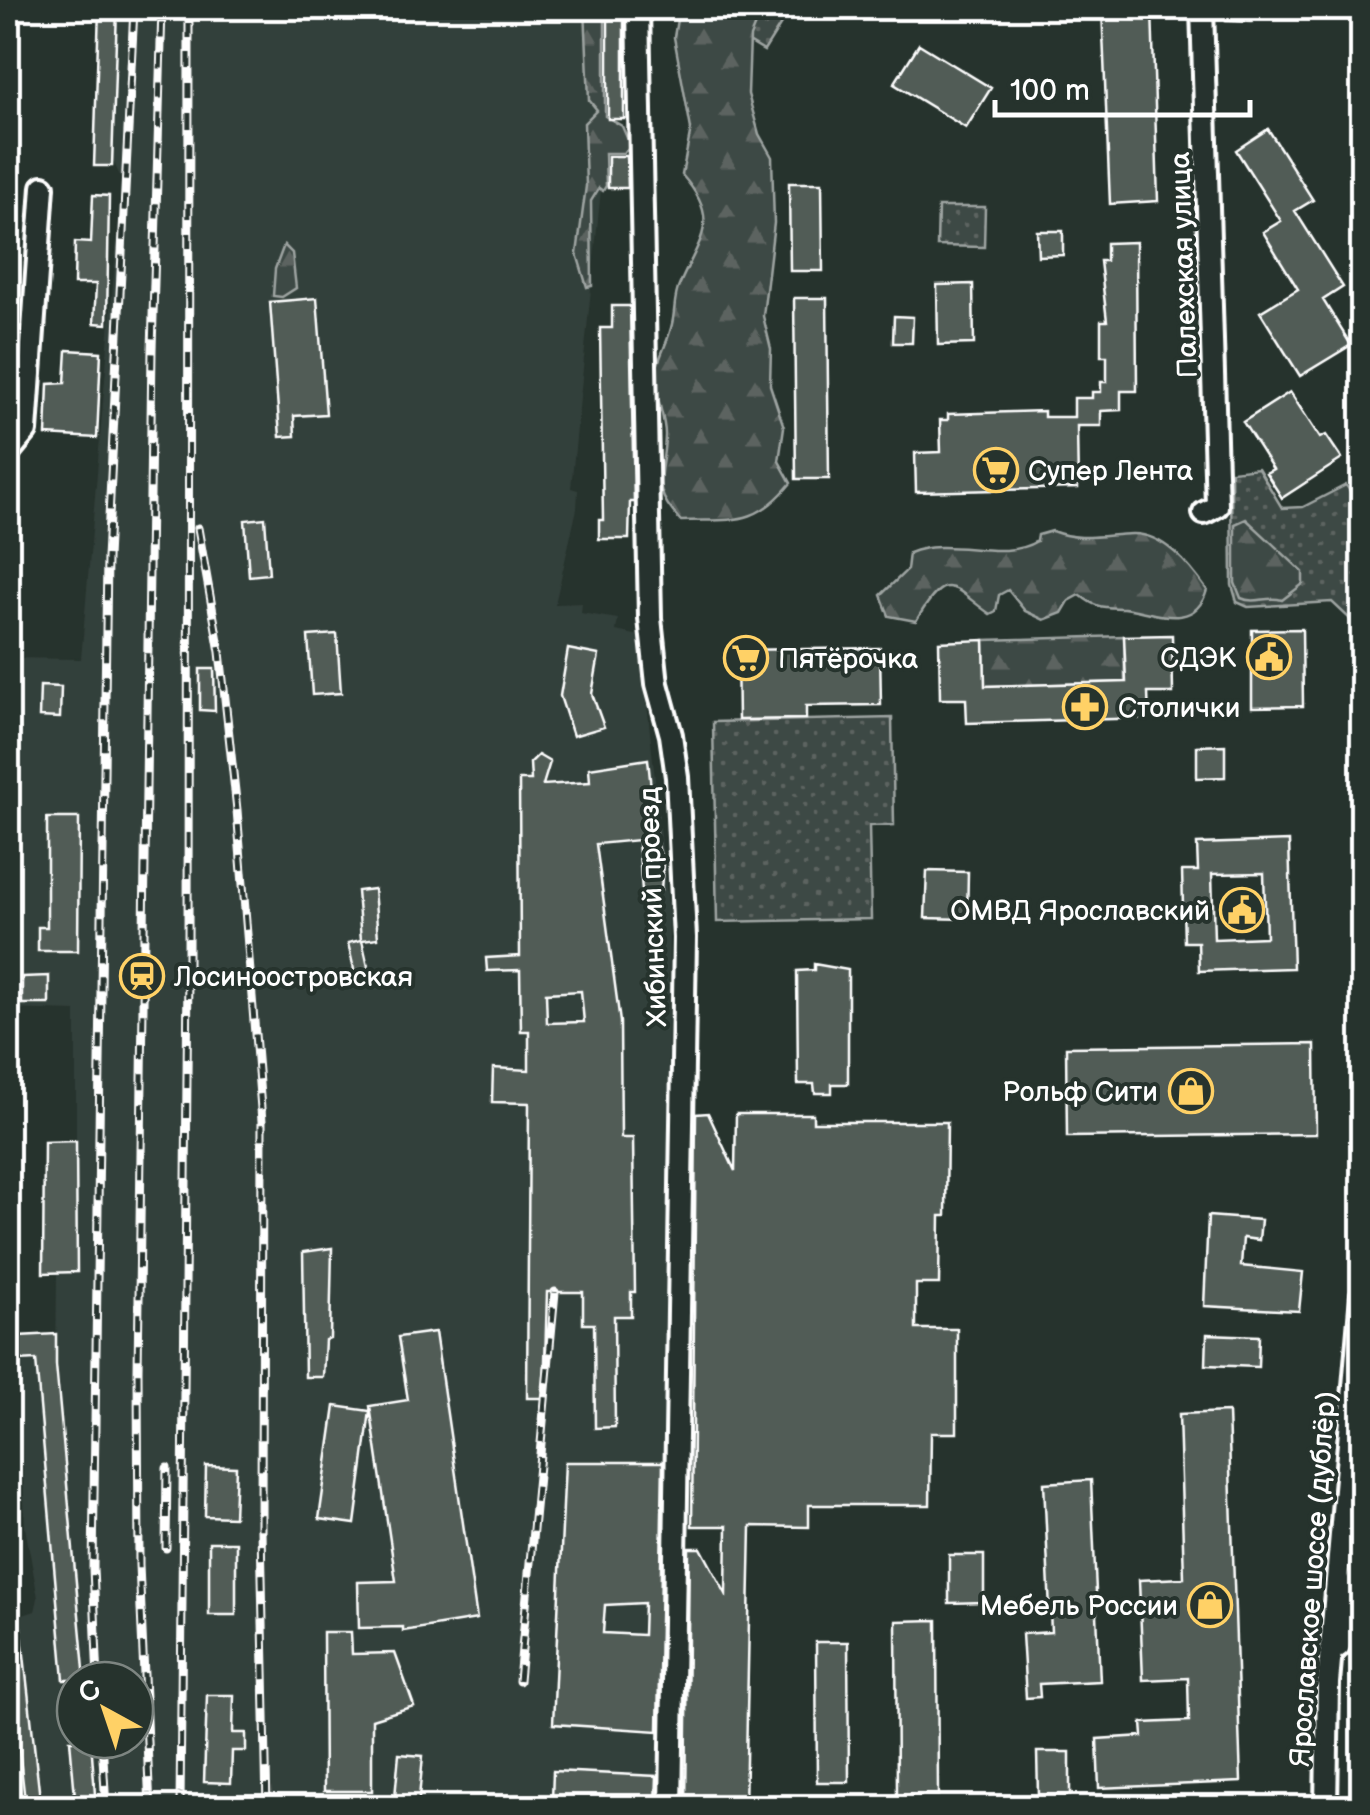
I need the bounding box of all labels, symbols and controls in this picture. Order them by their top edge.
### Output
scale bar [995,55,1250,117]
text: 100 m [1010,73,1090,109]
street label: Палехская улица [1164,151,1205,379]
supermarket icon: Супер Лента [973,447,1019,493]
place label: Супер Лента [1028,455,1194,488]
public building icon: СДЭК [1246,634,1292,680]
supermarket icon: Пятёрочка [723,635,769,681]
place label: СДЭК [1160,642,1237,675]
place label: Пятёрочка [778,643,919,676]
pharmacy icon: Столички [1062,684,1108,730]
place label: Столички [1118,692,1240,725]
street label: Хибинский проезд [633,786,674,1027]
public building icon: ОМВД Ярославский [1219,887,1265,933]
place label: ОМВД Ярославский [950,895,1210,928]
station icon: Лосиноостровская [119,953,165,999]
place label: Лосиноостровская [173,961,413,994]
shop icon: Рольф Сити [1168,1068,1214,1114]
place label: Рольф Сити [1002,1076,1158,1109]
street label: Ярославское шоссе (дублёр) [1284,1390,1343,1768]
shop icon: Мебель России [1187,1582,1233,1628]
place label: Мебель России [980,1590,1178,1623]
north arrow [55,1660,155,1760]
text: С [72,1673,108,1711]

